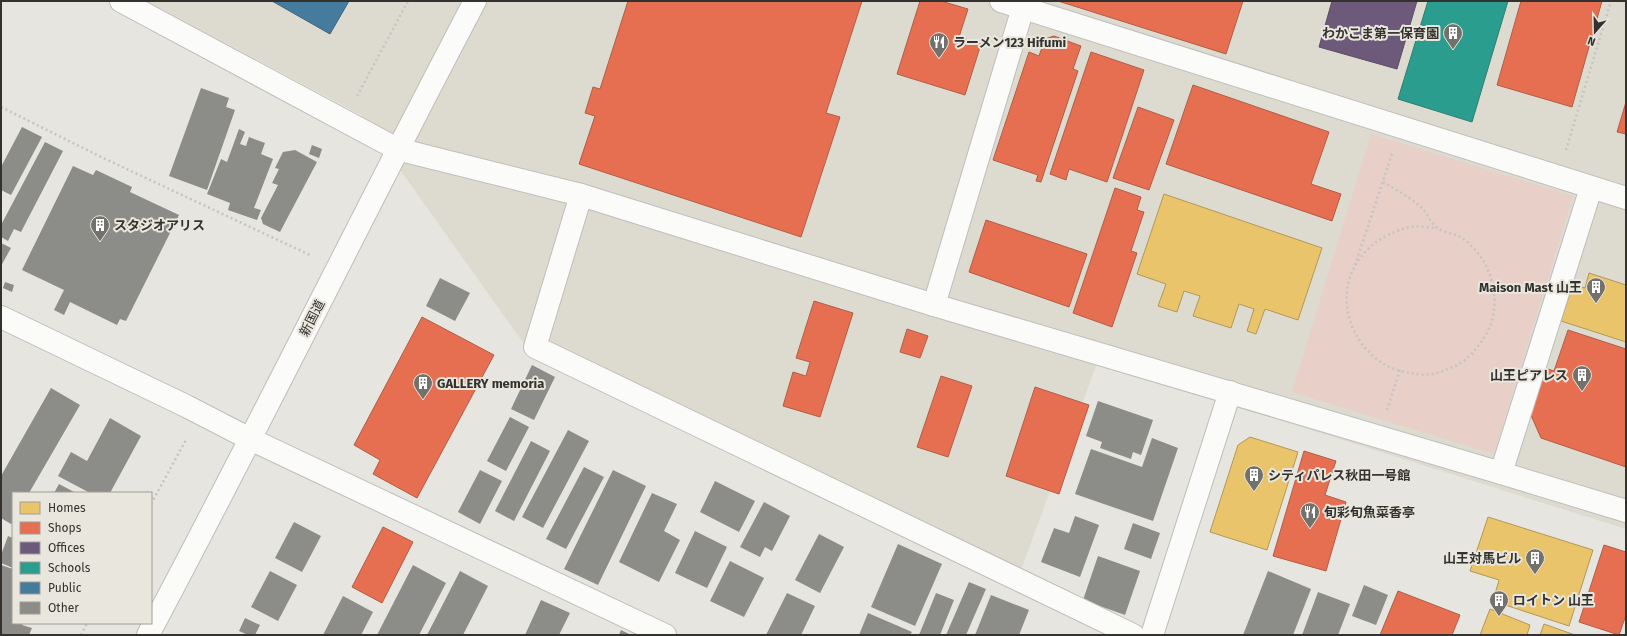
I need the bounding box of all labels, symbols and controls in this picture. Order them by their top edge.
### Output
north arrow [1575,12,1615,52]
building icon: わかこま第一保育園 [1442,22,1464,50]
place label: わかこま第一保育園 [1322,26,1439,41]
restaurant icon: ラーメン123 Hifumi [928,31,950,59]
text: N [1586,34,1597,48]
place label: ラーメン123 Hifumi [953,35,1066,50]
building icon: スタジオアリス [89,214,111,242]
place label: スタジオアリス [114,218,205,233]
building icon: Maison Mast 山王 [1585,276,1607,304]
place label: Maison Mast 山王 [1479,280,1582,295]
street label: 新国道 [296,297,328,339]
building icon: 山王ピアレス [1571,364,1593,392]
place label: 山王ピアレス [1490,368,1568,383]
building icon: GALLERY memoria [412,372,434,400]
place label: GALLERY memoria [437,376,544,391]
building icon: シティパレス秋田一号館 [1243,464,1265,492]
place label: シティパレス秋田一号館 [1268,468,1410,483]
legend [12,492,152,624]
text: Homes [48,501,86,515]
restaurant icon: 旬彩旬魚菜香亭 [1299,501,1321,529]
place label: 旬彩旬魚菜香亭 [1324,505,1415,520]
text: Shops [48,521,82,535]
text: Offices [48,541,85,555]
building icon: 山王対馬ビル [1524,547,1546,575]
place label: 山王対馬ビル [1443,551,1521,566]
text: Schools [48,561,91,575]
text: Public [48,581,82,595]
building icon: ロイトン 山王 [1488,589,1510,617]
place label: ロイトン 山王 [1513,593,1594,608]
text: Other [48,601,79,615]

